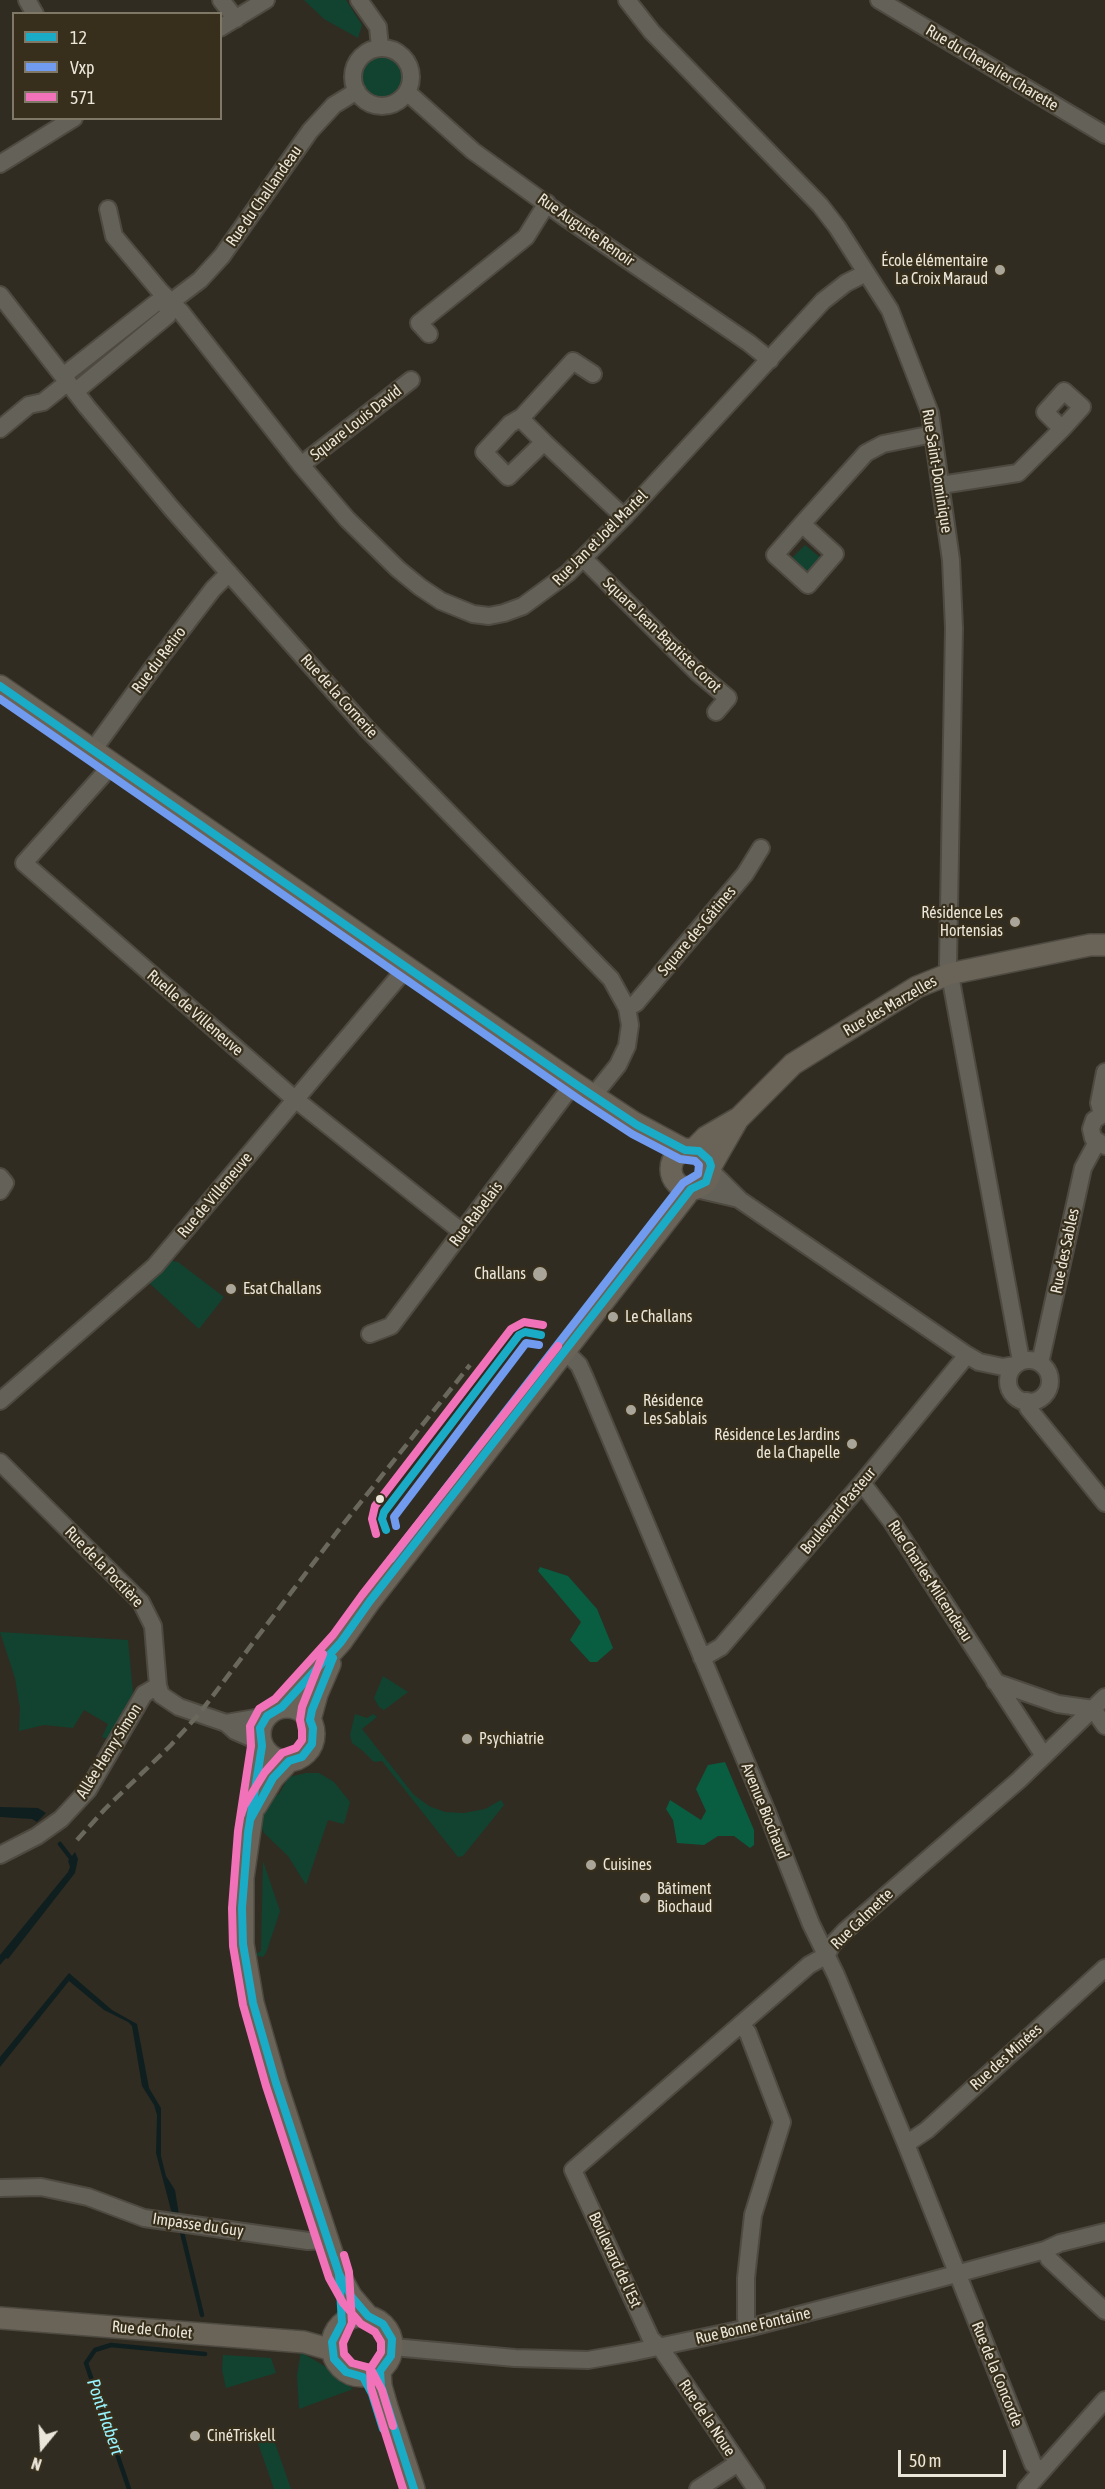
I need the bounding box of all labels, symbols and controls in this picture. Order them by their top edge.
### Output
legend [12,12,222,120]
street label: Rue du Chevalier Charette [922,21,1062,115]
text: 12 [70,27,87,48]
text: Vxp [70,57,95,78]
text: 571 [70,87,95,108]
street label: Rue du Challandeau [222,142,306,250]
street label: Rue Auguste Renoir [534,189,638,271]
place label: École élémentaire La Croix Maraud [881,251,988,289]
marker: École élémentaire La Croix Maraud [993,263,1007,277]
street label: Square Louis David [306,381,406,465]
street label: Rue Saint-Dominique [918,408,956,534]
street label: Rue Jan et Joël Martel [548,486,652,590]
street label: Square Jean-Baptiste Corot [599,573,725,697]
street label: Rue du Retiro [128,623,190,697]
street label: Rue de la Cornerie [296,650,382,742]
street label: Square des Gâtines [654,882,740,980]
place label: Résidence Les Hortensias [921,903,1003,941]
marker: Résidence Les Hortensias [1008,915,1022,929]
street label: Ruelle de Villeneuve [143,966,247,1060]
street label: Rue des Marzelles [840,971,940,1041]
street label: Rue de Villeneuve [174,1148,256,1242]
street label: Rue Rabelais [445,1178,507,1250]
street label: Rue des Sables [1047,1207,1083,1295]
place label: Challans [474,1264,526,1284]
marker: Challans [531,1265,549,1283]
place label: Esat Challans [243,1279,321,1299]
marker: Esat Challans [224,1282,238,1296]
place label: Le Challans [625,1307,692,1327]
marker: Le Challans [606,1310,620,1324]
place label: Résidence Les Sablais [643,1391,707,1429]
marker: Résidence Les Sablais [624,1403,638,1417]
place label: Résidence Les Jardins de la Chapelle [714,1425,840,1463]
marker: Résidence Les Jardins de la Chapelle [845,1437,859,1451]
street label: Boulevard Pasteur [796,1464,880,1558]
unlabelled marker [374,1493,386,1505]
street label: Rue Charles Milcendeau [884,1517,976,1645]
street label: Rue de la Poctière [61,1523,147,1611]
street label: Allée Henry Simon [72,1700,146,1802]
place label: Psychiatrie [479,1729,544,1749]
marker: Psychiatrie [460,1732,474,1746]
street label: Avenue Biochaud [737,1760,793,1862]
place label: Cuisines [603,1855,652,1875]
marker: Cuisines [584,1858,598,1872]
place label: Bâtiment Biochaud [657,1879,712,1917]
street label: Rue Calmette [827,1885,897,1953]
marker: Bâtiment Biochaud [638,1891,652,1905]
street label: Rue des Minées [966,2020,1046,2094]
street label: Impasse du Guy [151,2209,245,2241]
street label: Boulevard de l'Est [584,2209,646,2311]
street label: Rue Bonne Fontaine [694,2303,812,2349]
street label: Rue de Cholet [111,2317,193,2343]
street label: Rue de la Concorde [967,2319,1027,2429]
water label: Pont Habert [82,2376,128,2458]
street label: Rue de la Noue [674,2376,740,2460]
north arrow [12,2417,72,2477]
place label: CinéTriskell [207,2426,275,2446]
marker: CinéTriskell [188,2429,202,2443]
scale bar [901,2438,1009,2476]
text: 50 m [909,2450,941,2471]
text: N [29,2454,44,2474]

